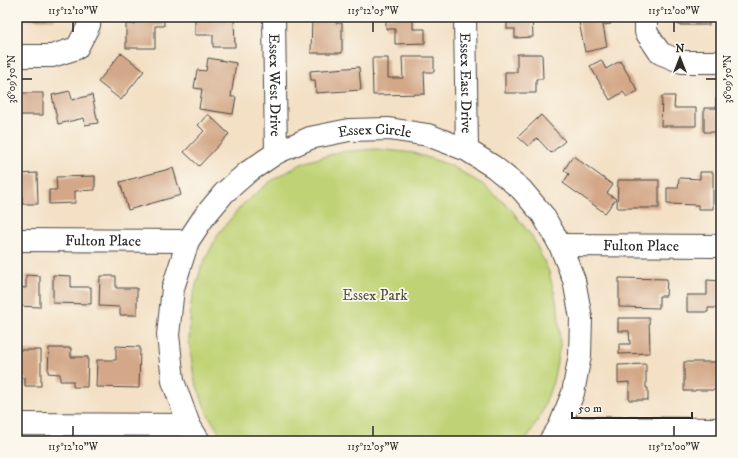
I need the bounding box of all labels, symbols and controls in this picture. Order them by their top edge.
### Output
text: 115°12'10"W [48,5,99,17]
text: 115°12'05"W [347,5,399,17]
text: 115°12'00"W [648,5,701,17]
street label: Essex East Drive [456,32,476,134]
street label: Essex West Drive [265,33,285,137]
north arrow [660,38,700,78]
text: N [675,42,685,56]
text: 36°09'50"N [6,55,18,103]
text: 36°09'50"N [722,55,734,103]
street label: Essex Circle [336,120,413,142]
street label: Fulton Place [65,231,141,250]
street label: Fulton Place [603,236,679,255]
park label: Essex Park [342,286,408,305]
scale bar [572,394,692,420]
text: 50 m [578,401,602,416]
text: 115°12'10"W [48,441,99,453]
text: 115°12'05"W [347,441,399,453]
text: 115°12'00"W [648,441,701,453]

